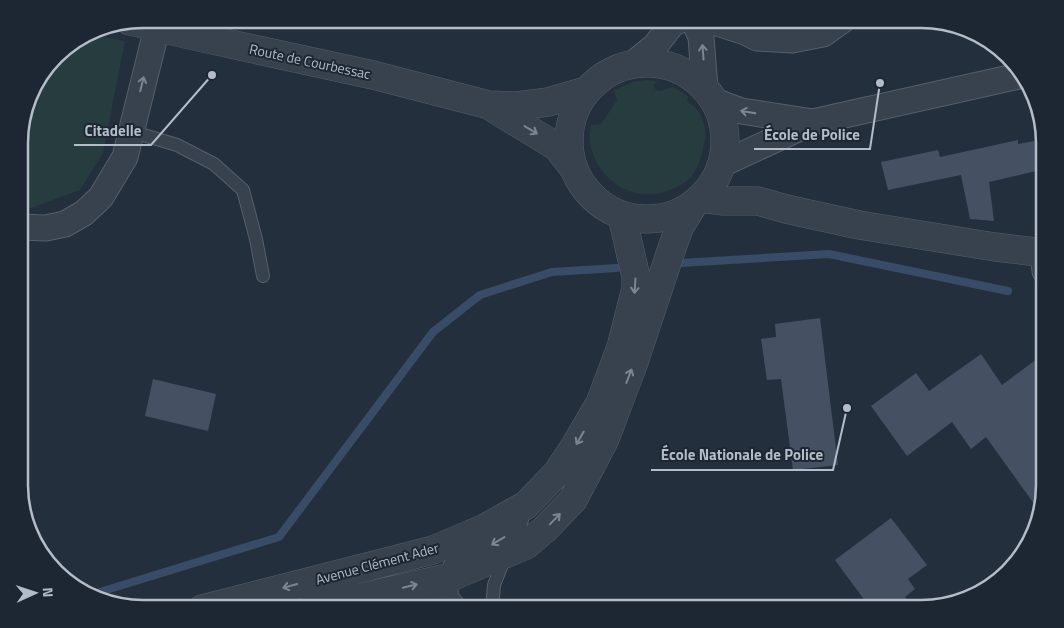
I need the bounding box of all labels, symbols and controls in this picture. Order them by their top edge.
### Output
street label: Route de Courbessac [247,38,373,84]
one-way arrow [698,45,707,61]
one-way arrow [138,77,147,93]
one-way arrow [740,107,756,117]
callout: Citadelle [74,115,151,145]
text: Citadelle [85,119,142,142]
callout: École de Police [754,119,870,149]
text: École de Police [764,123,860,146]
one-way arrow [524,125,538,135]
one-way arrow [630,278,640,294]
one-way arrow [625,369,634,384]
one-way arrow [575,430,585,445]
callout: École Nationale de Police [651,440,833,470]
text: École Nationale de Police [661,443,824,466]
one-way arrow [549,512,561,525]
street label: Avenue Clément Ader [313,536,441,590]
one-way arrow [491,536,506,546]
north arrow [10,568,60,618]
one-way arrow [402,581,418,590]
one-way arrow [283,582,299,591]
text: N [38,587,59,598]

